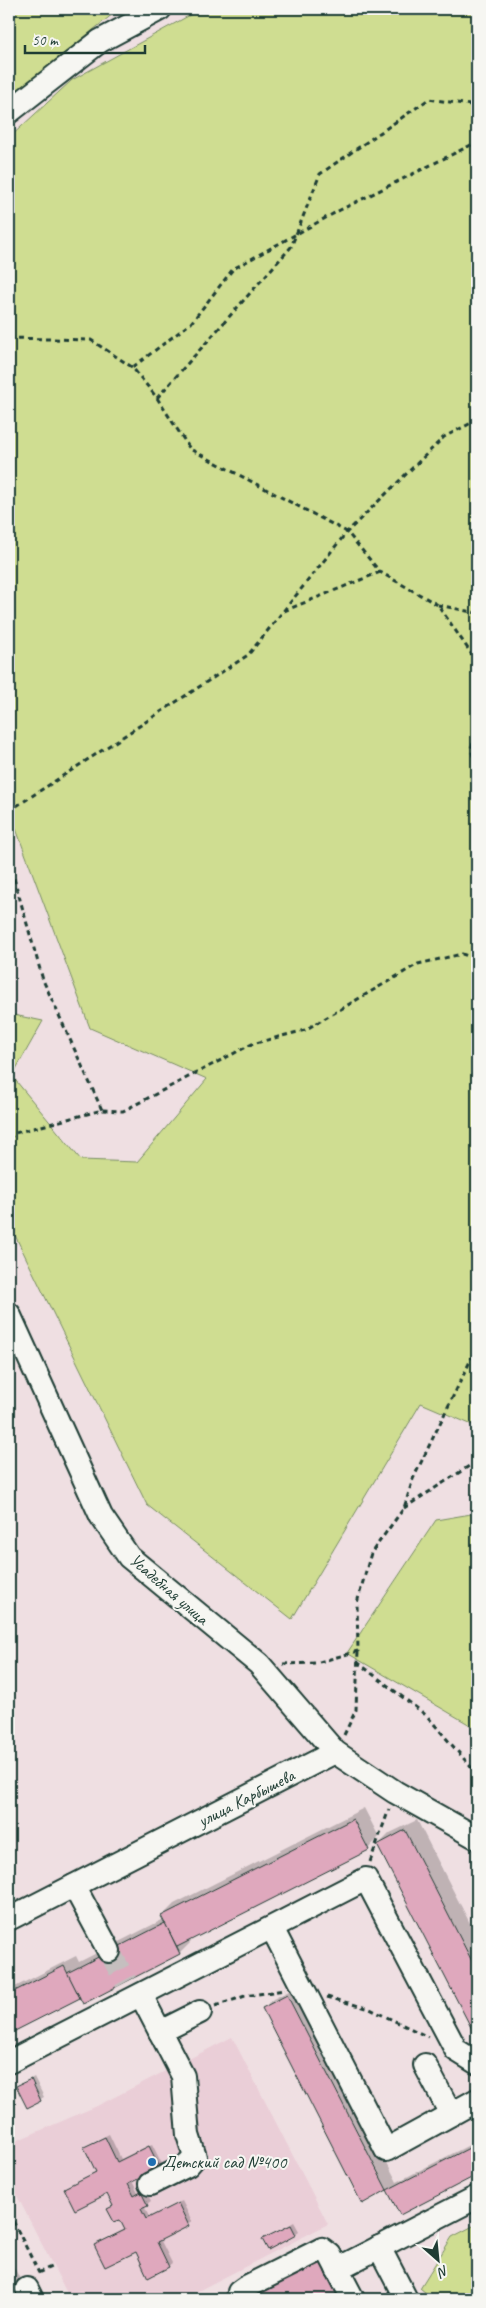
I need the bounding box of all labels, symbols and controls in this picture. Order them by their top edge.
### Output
scale bar [25,22,145,54]
text: 50 m [32,31,59,50]
street label: Усадебная улица [125,1549,214,1630]
street label: улица Карбышева [193,1764,299,1832]
place label: Детский сад №400 [162,2151,288,2173]
marker: Детский сад №400 [146,2156,158,2168]
north arrow [414,2236,464,2286]
text: N [434,2262,451,2282]

